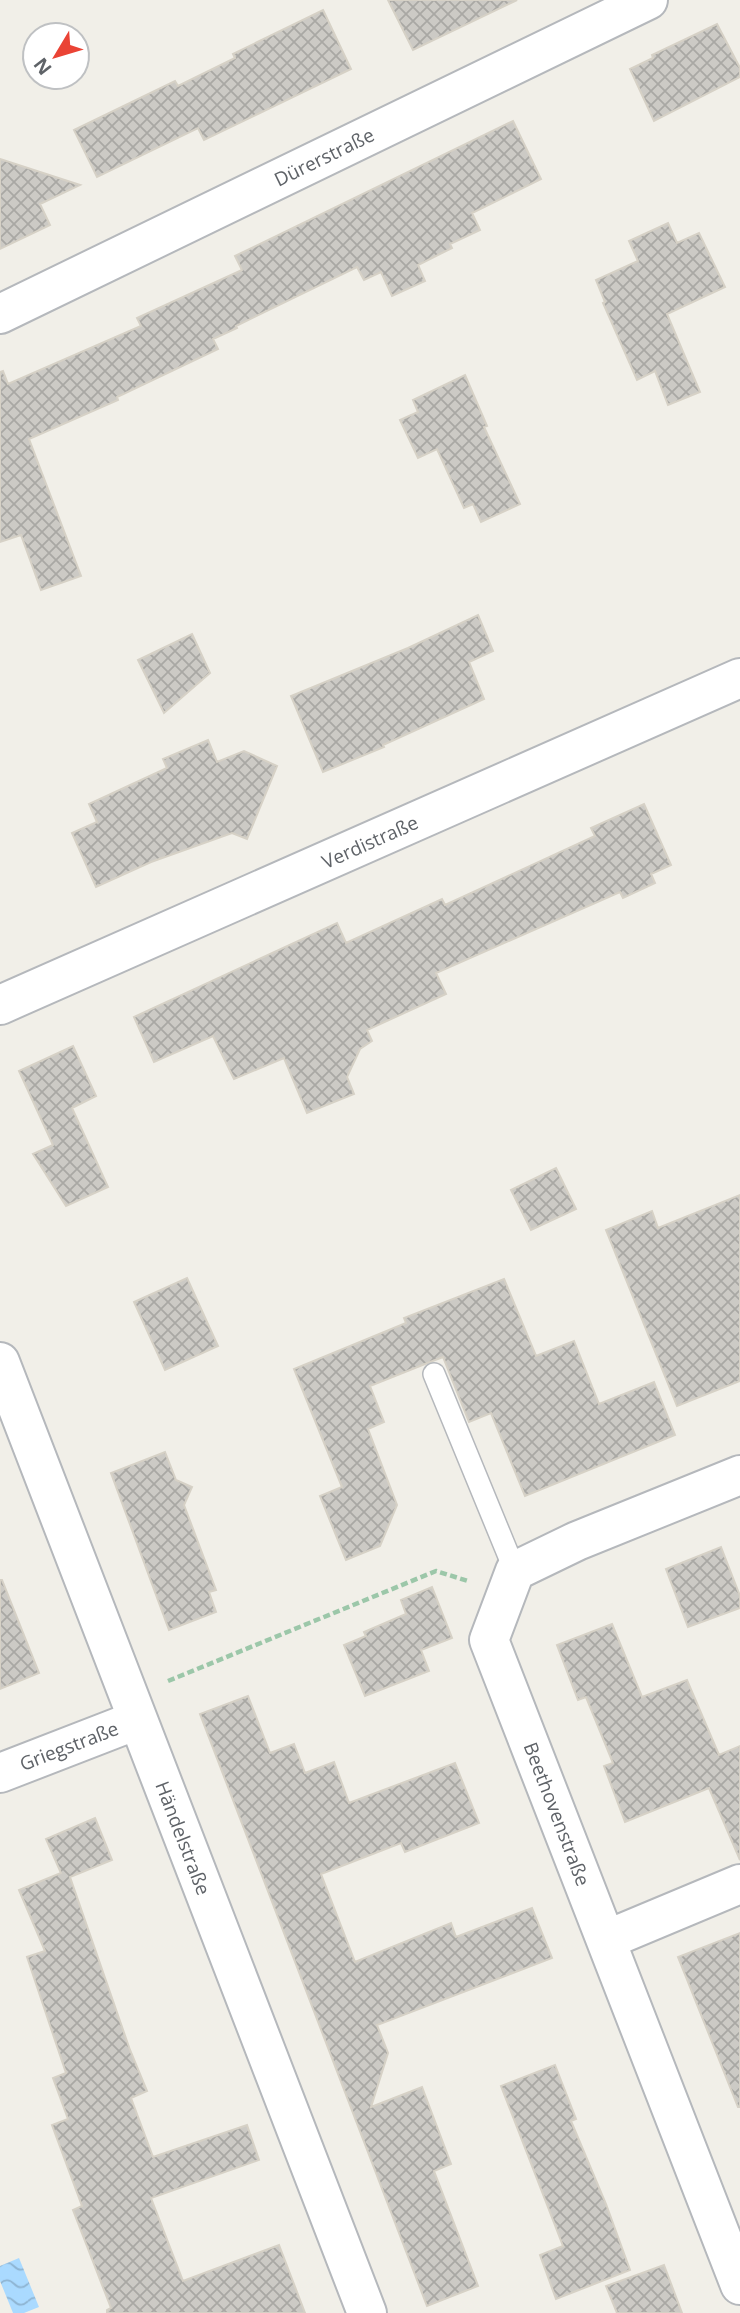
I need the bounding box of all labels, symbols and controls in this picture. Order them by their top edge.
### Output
north arrow [21,21,91,91]
text: N [28,52,58,81]
street label: Dürerstraße [270,122,378,192]
street label: Verdistraße [318,809,422,875]
street label: Griegstraße [16,1715,122,1777]
street label: Beethovenstraße [518,1738,596,1890]
street label: Händelstraße [149,1777,217,1899]

